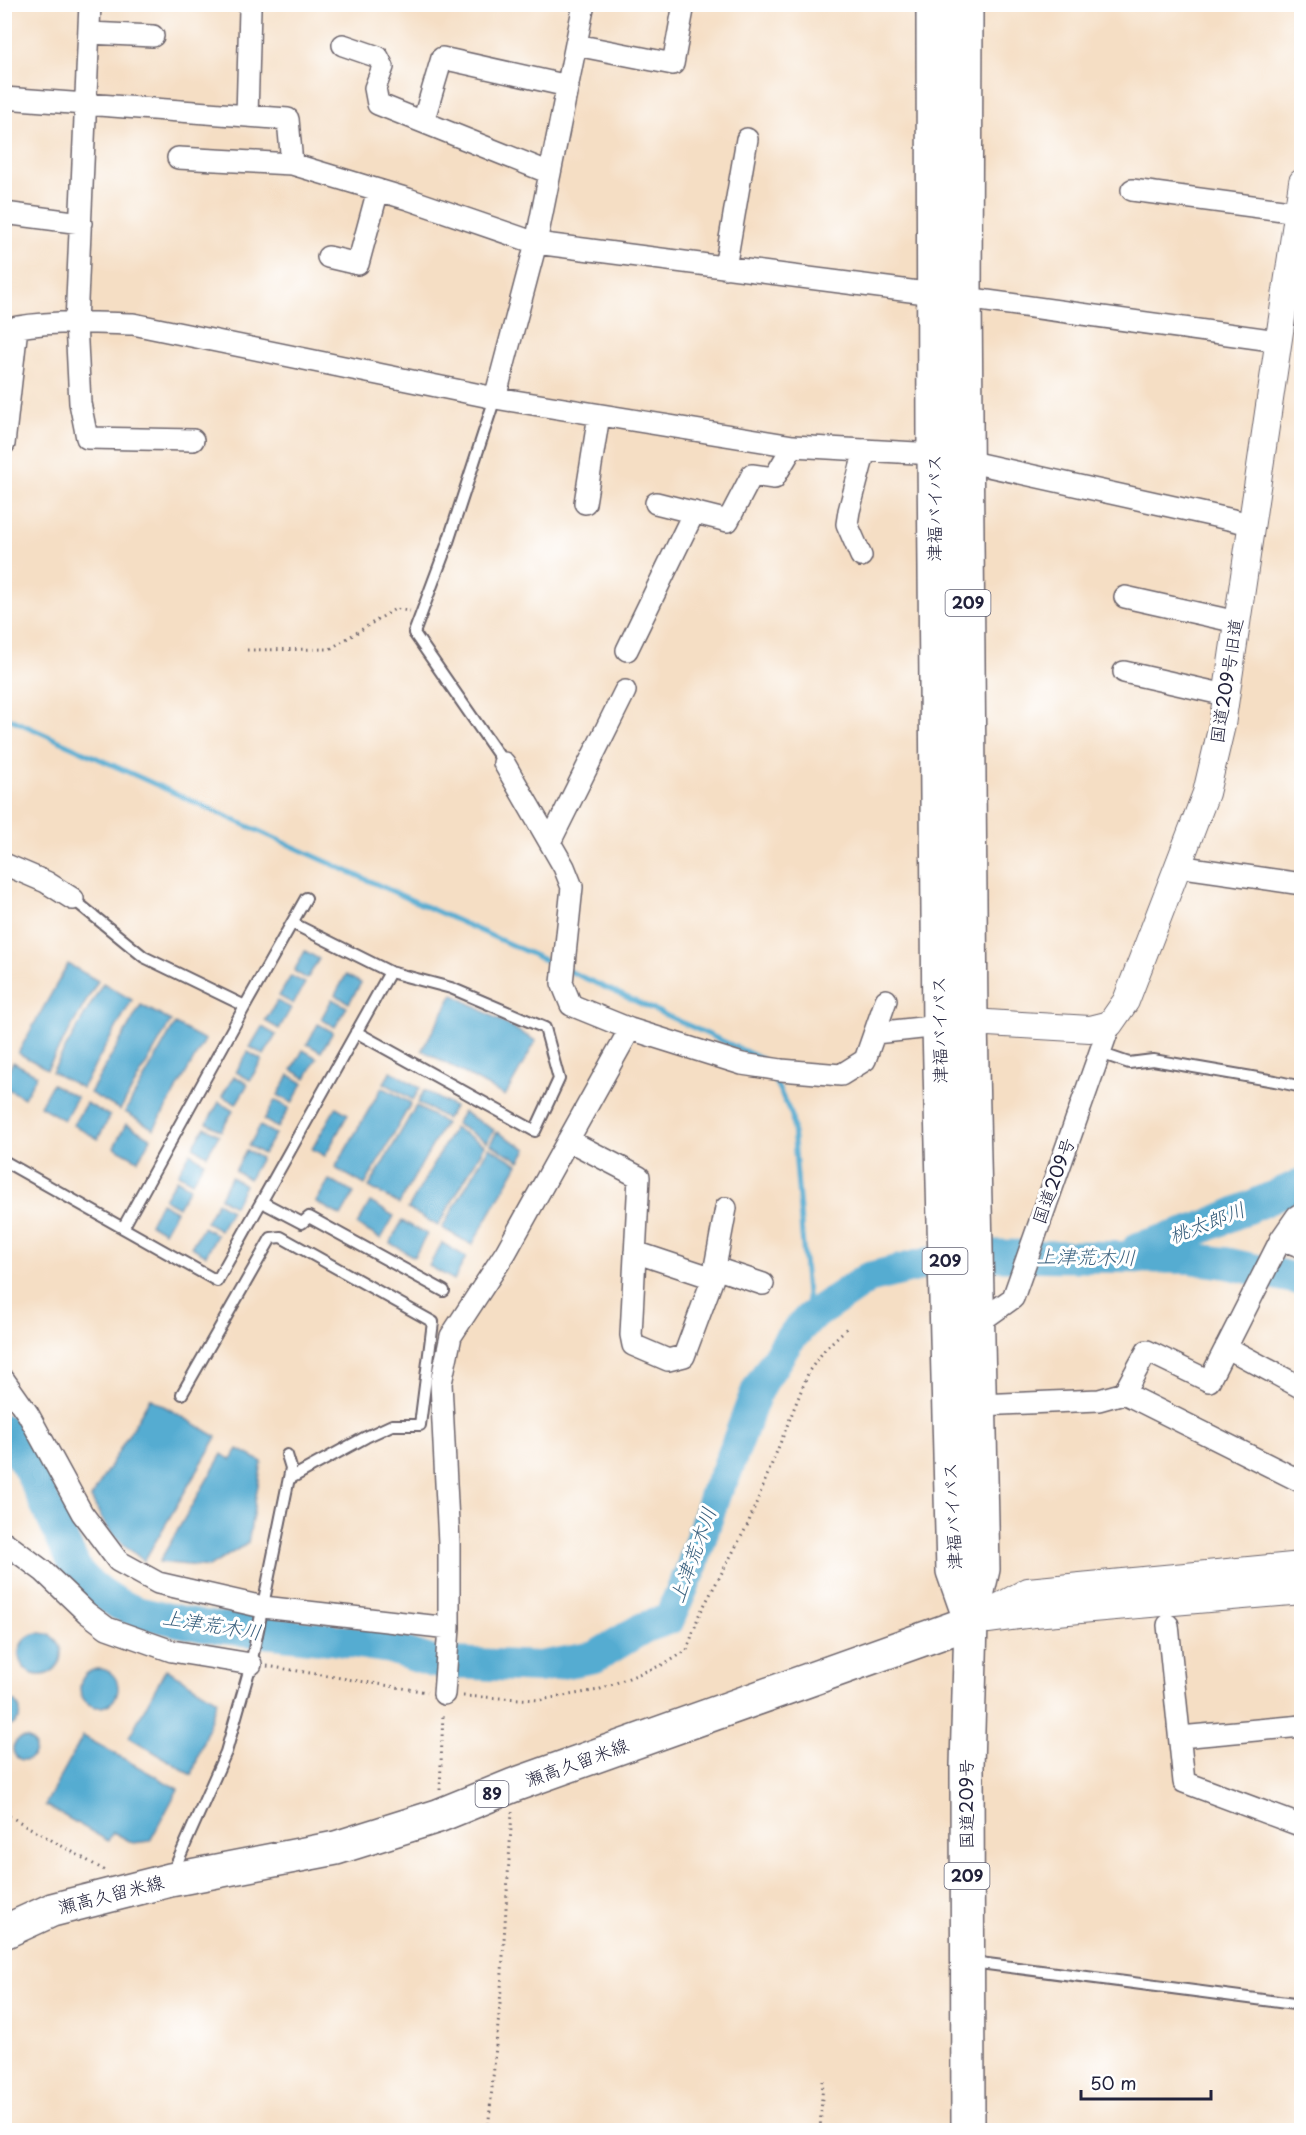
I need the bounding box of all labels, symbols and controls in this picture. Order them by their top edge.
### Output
street label: 津福バイパス [920,454,947,562]
road number: 209 [946,590,990,616]
street label: 国道209号旧道 [1202,616,1249,745]
street label: 津福バイパス [924,976,953,1084]
street label: 国道209号 [1024,1133,1081,1228]
water label: 桃太郎川 [1164,1194,1249,1250]
water label: 上津荒木川 [1036,1240,1136,1272]
road number: 209 [922,1248,968,1274]
street label: 津福バイパス [935,1462,968,1571]
water label: 上津荒木川 [661,1503,723,1607]
water label: 上津荒木川 [160,1601,264,1647]
street label: 瀬高久留米線 [521,1730,632,1793]
street label: 国道209号 [952,1759,979,1849]
road number: 89 [476,1781,508,1807]
road number: 209 [944,1863,990,1889]
street label: 瀬高久留米線 [55,1867,166,1920]
scale bar [1081,2063,1212,2101]
text: 50 m [1090,2069,1137,2096]

